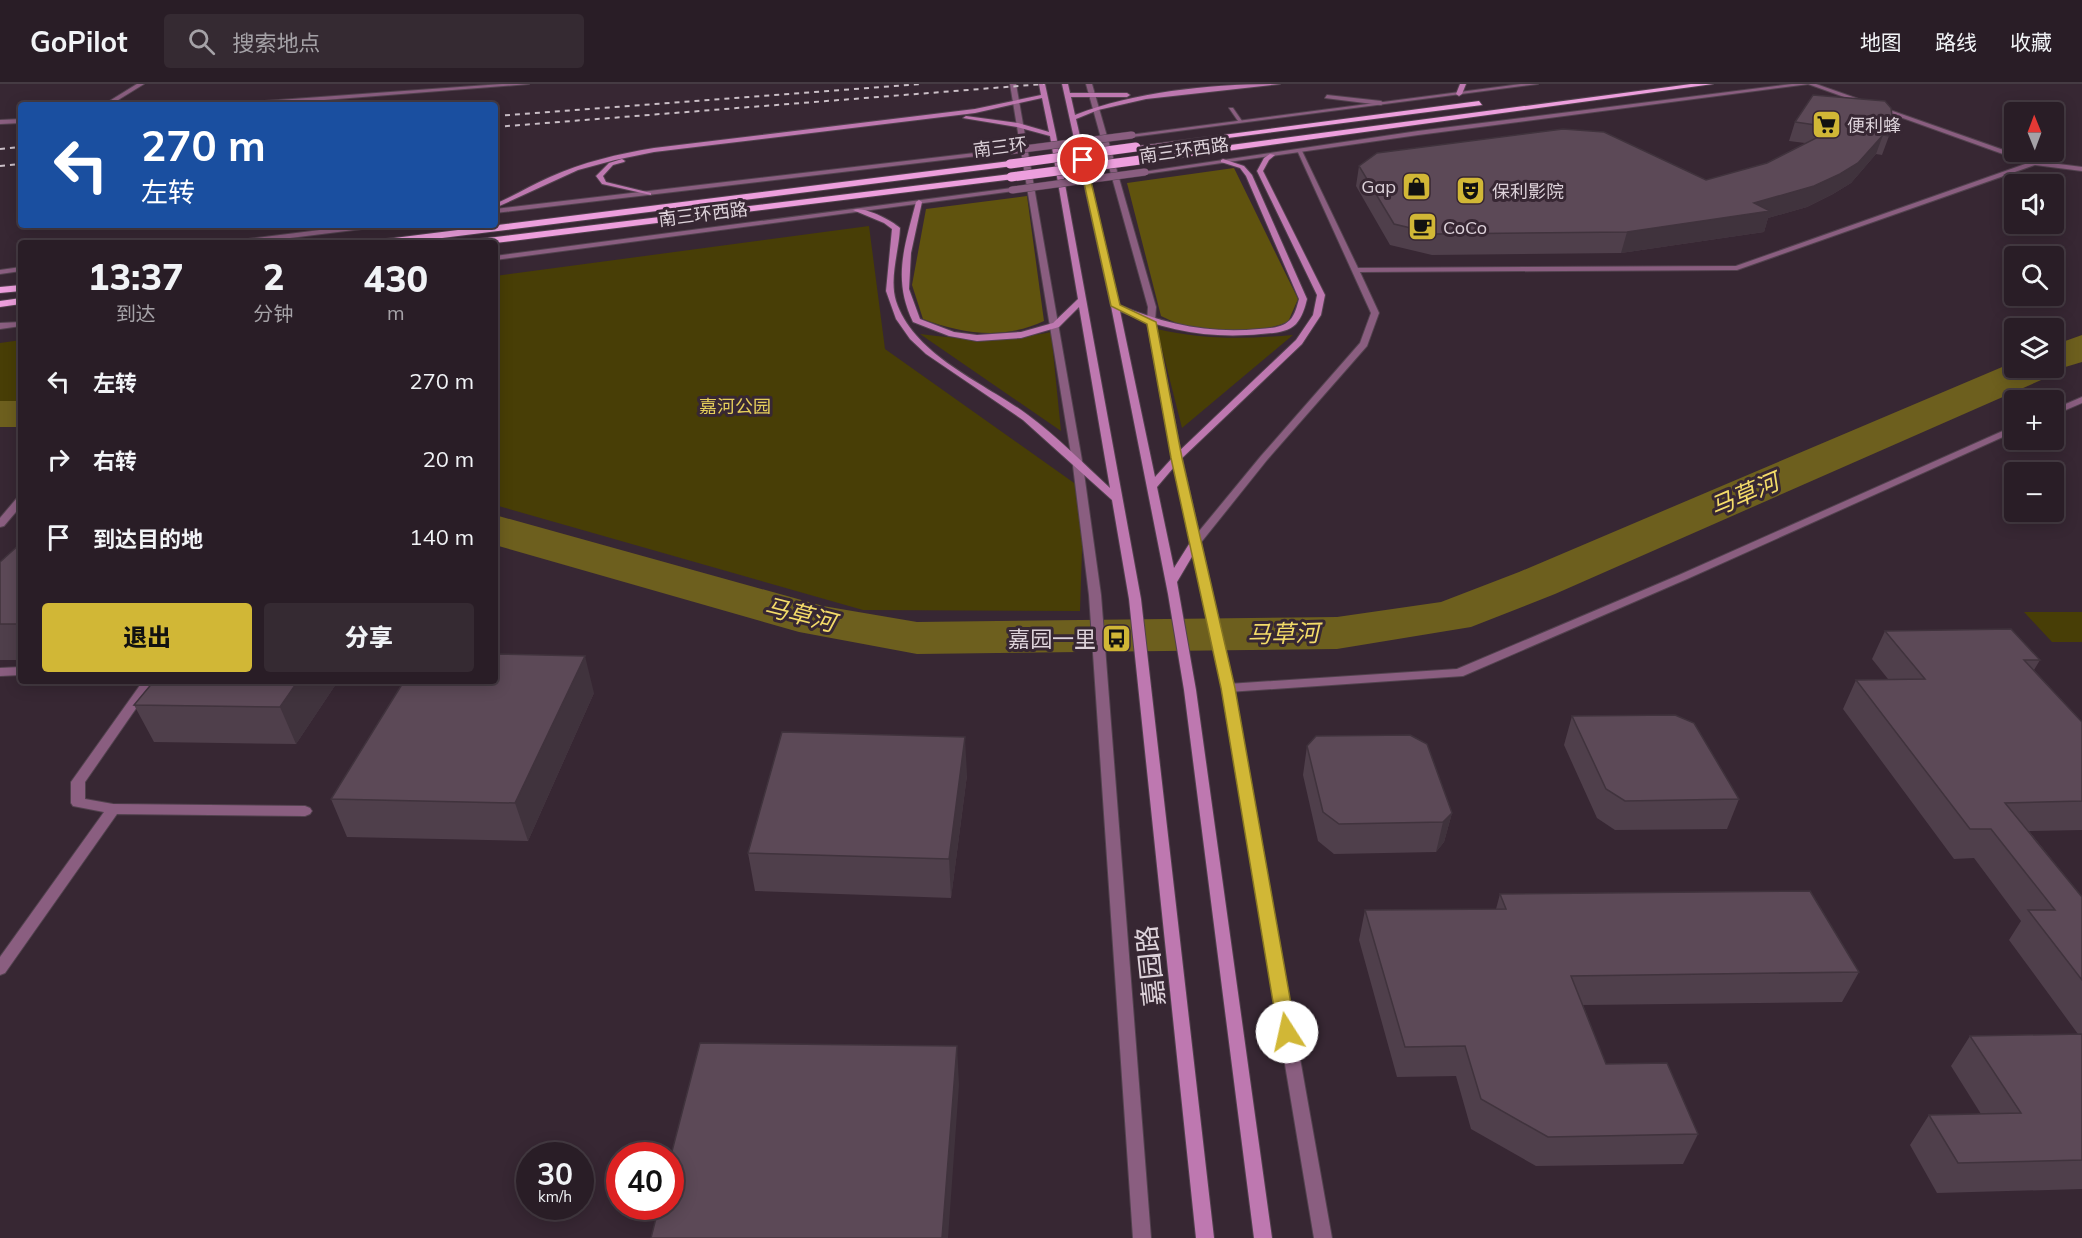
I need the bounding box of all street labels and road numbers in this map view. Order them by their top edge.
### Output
street label: 南三环 [972,132,1028,162]
street label: 南三环西路 [1138,132,1230,168]
street label: 南三环西路 [657,197,749,231]
street label: 嘉园路 [1129,924,1171,1008]

